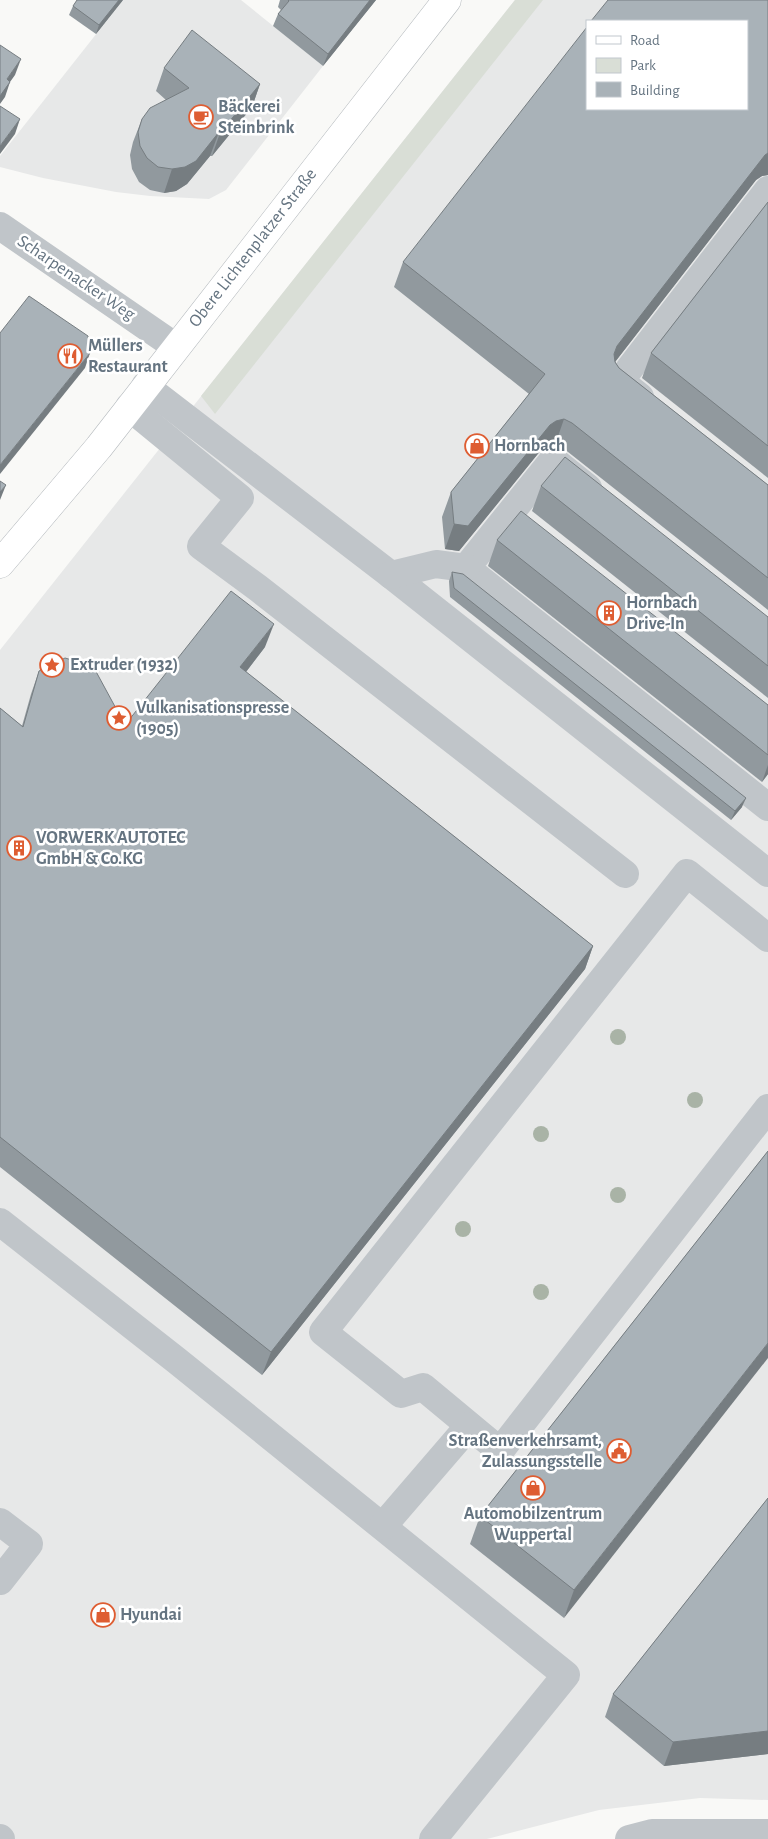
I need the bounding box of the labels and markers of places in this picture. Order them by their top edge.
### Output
place label: Bäckerei Steinbrink [218,98,294,137]
cafe icon: Bäckerei Steinbrink [188,104,214,130]
place label: Müllers Restaurant [88,337,168,376]
restaurant icon: Müllers Restaurant [57,343,83,369]
shop icon: Hornbach [464,433,490,459]
place label: Hornbach [494,437,565,455]
place label: Hornbach Drive-In [626,594,697,633]
building icon: Hornbach Drive-In [596,600,622,626]
place icon: Extruder (1932) [39,652,65,678]
place label: Extruder (1932) [70,656,178,674]
place label: Vulkanisationspresse (1905) [136,699,289,738]
place icon: Vulkanisationspresse (1905) [106,705,132,731]
place label: VORWERK AUTOTEC GmbH & Co.KG [36,829,186,868]
building icon: VORWERK AUTOTEC GmbH & Co.KG [6,835,32,861]
place label: Straßenverkehrsamt, Zulassungsstelle [449,1432,602,1471]
public building icon: Straßenverkehrsamt, Zulassungsstelle [606,1438,632,1464]
shop icon: Automobilzentrum Wuppertal [520,1475,546,1501]
place label: Automobilzentrum Wuppertal [464,1505,602,1544]
shop icon: Hyundai [90,1602,116,1628]
place label: Hyundai [120,1606,182,1624]

